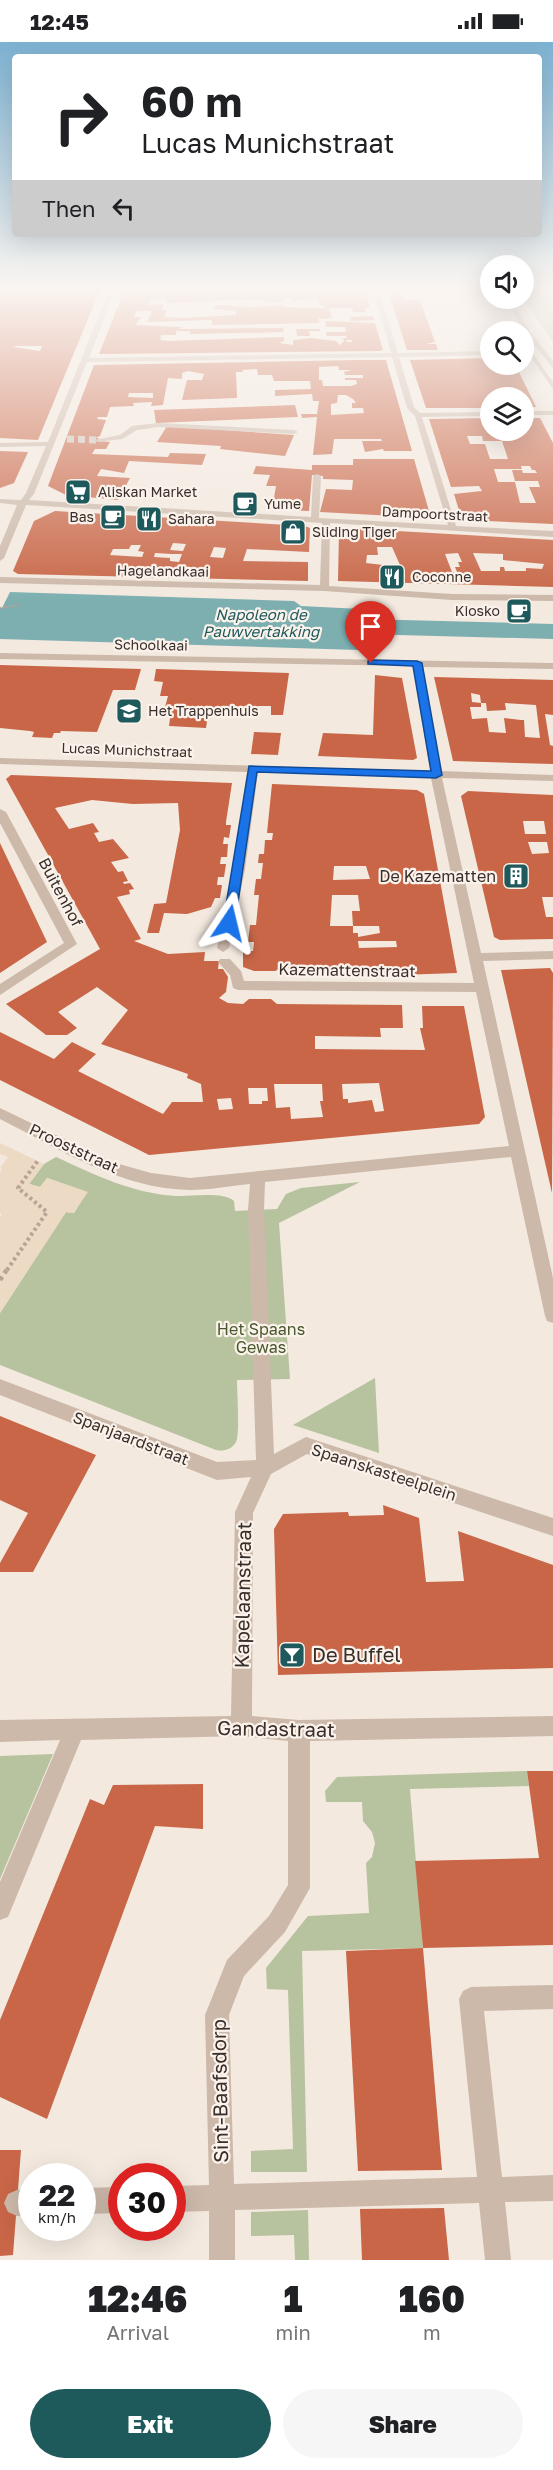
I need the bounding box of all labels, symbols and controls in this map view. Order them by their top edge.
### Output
text: 12:45 [30,8,89,35]
text: 60 m [141,76,242,126]
icon: right [42,78,120,156]
text: Lucas Munichstraat [141,127,394,159]
icon: left [107,192,140,225]
text: Then [42,195,95,222]
map controls [480,255,534,441]
button: sound [480,255,534,309]
button: search [480,321,534,375]
button: layers [480,387,534,441]
supermarket icon: Aliskan Market [63,477,93,507]
place label: Aliskan Market [98,483,197,500]
cafe icon: Yume [230,489,260,519]
place label: Yume [264,495,301,512]
cafe icon: Bas [98,502,128,532]
street label: Dampoortstraat [381,502,489,525]
restaurant icon: Sahara [134,504,164,534]
place label: Bas [69,508,94,525]
place label: Sahara [168,510,215,527]
shop icon: Sliding Tiger [278,517,308,547]
place label: Sliding Tiger [312,523,397,540]
street label: Hagelandkaai [117,561,209,580]
restaurant icon: Coconne [377,562,407,592]
place label: Coconne [412,568,471,585]
cafe icon: Kiosko [504,596,534,626]
pin [345,601,396,663]
place label: Kiosko [455,602,500,619]
water label: Napoleon de Pauwvertakking [203,605,321,641]
icon: arrive [354,610,387,643]
street label: Schoolkaai [114,635,188,654]
school or university icon: Het Trappenhuis [114,696,144,726]
place label: Het Trappenhuis [148,702,259,719]
street label: Lucas Munichstraat [61,739,193,760]
street label: Buitenhof [34,854,88,930]
building icon: De Kazematten [501,861,531,891]
place label: De Kazematten [379,866,496,886]
position arrow [197,891,261,955]
street label: Kazemattenstraat [278,959,416,981]
street label: Prooststraat [26,1119,122,1177]
park label: Het Spaans Gewas [217,1319,305,1357]
street label: Spanjaardstraat [70,1407,192,1469]
street label: Spaanskasteelplein [309,1439,459,1505]
street label: Kapelaanstraat [229,1521,255,1669]
bar icon: De Buffel [277,1640,307,1670]
place label: De Buffel [312,1642,401,1666]
street label: Gandastraat [217,1715,335,1741]
street label: Sint-Baafsdorp [206,2019,232,2163]
speed limit sign: 30 [108,2163,186,2241]
text: 22 [39,2177,75,2213]
text: km/h [38,2208,76,2226]
text: 12:46 [88,2277,187,2320]
text: 1 [284,2277,303,2320]
text: 160 [399,2277,465,2320]
text: Arrival [106,2320,169,2344]
text: min [275,2320,311,2344]
text: m [423,2320,441,2344]
button: Exit [30,2389,271,2458]
button: Share [283,2389,523,2458]

